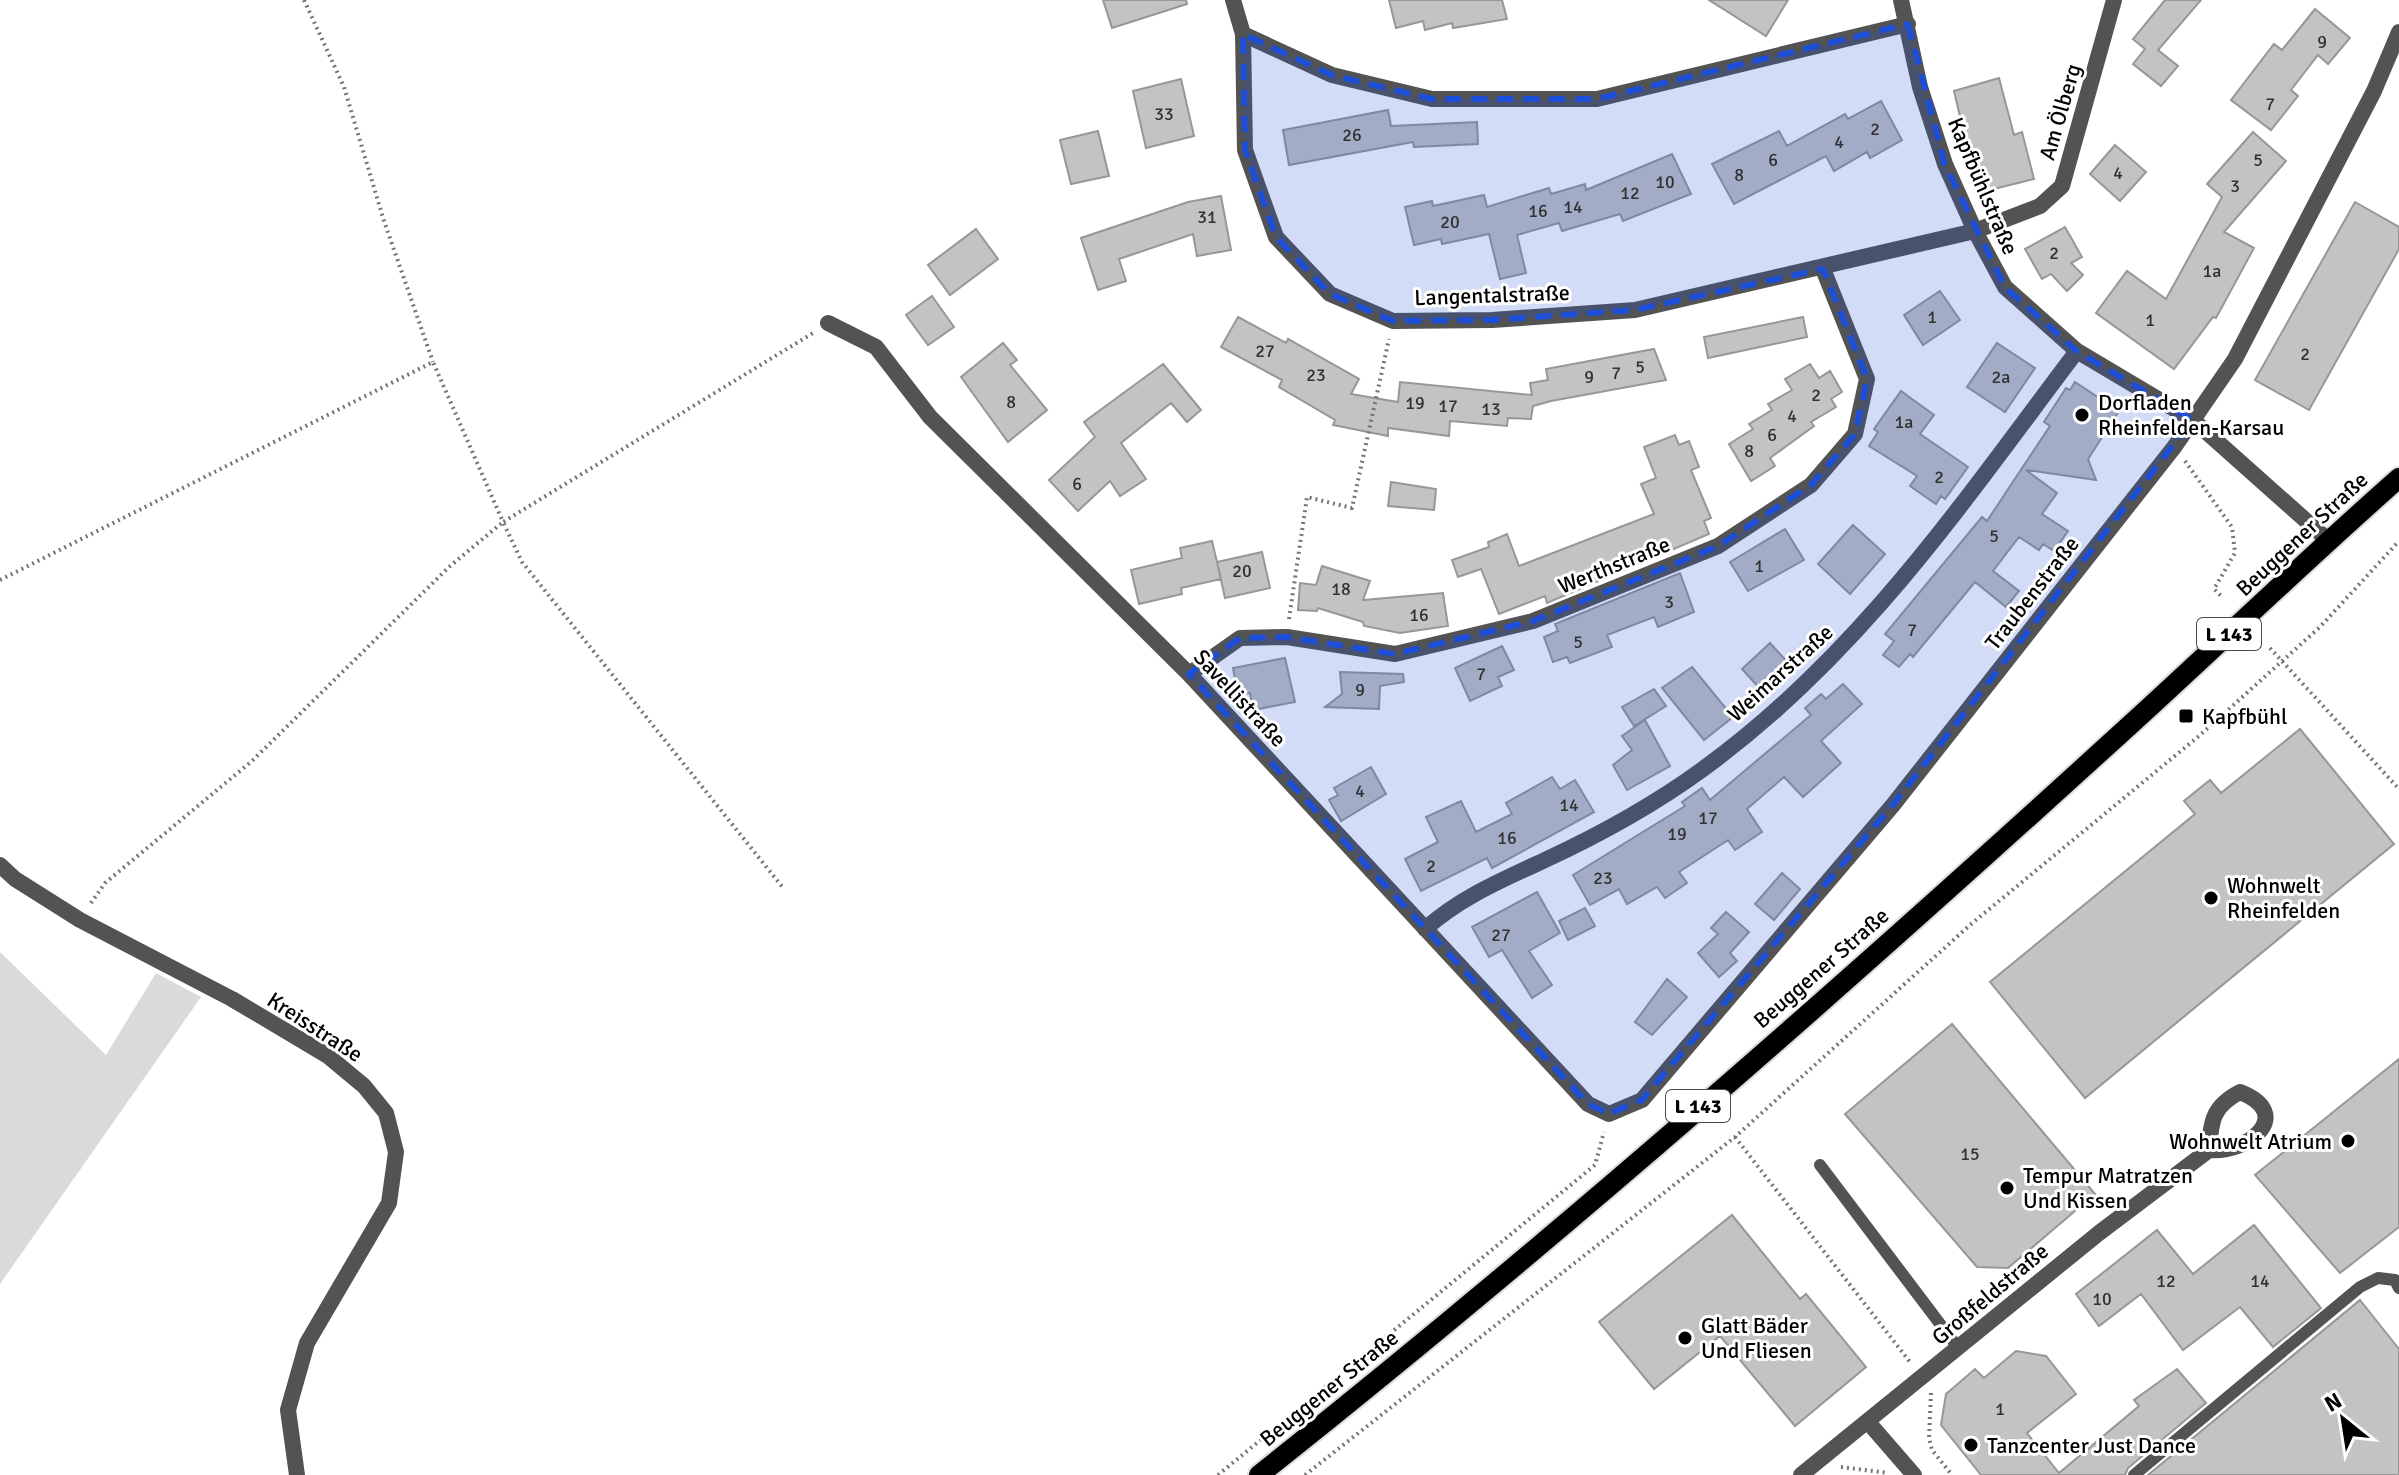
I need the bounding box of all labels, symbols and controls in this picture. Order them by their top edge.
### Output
house number: 9 [2317,31,2327,53]
street label: Am Ölberg [2033,61,2087,163]
house number: 7 [2265,93,2275,115]
house number: 33 [1154,103,1174,125]
street label: Kapfbühlstraße [1942,113,2024,259]
house number: 2 [1870,118,1880,140]
house number: 26 [1342,124,1362,146]
house number: 4 [1834,131,1844,153]
house number: 6 [1768,149,1778,171]
house number: 5 [2253,149,2263,171]
house number: 4 [2113,162,2123,184]
house number: 8 [1734,164,1744,186]
house number: 10 [1655,171,1675,193]
house number: 3 [2230,175,2240,197]
house number: 12 [1620,182,1640,204]
house number: 14 [1563,196,1583,218]
house number: 16 [1528,200,1548,222]
house number: 31 [1197,206,1217,228]
house number: 20 [1440,211,1460,233]
house number: 2 [2049,242,2059,264]
house number: 1a [2203,260,2221,282]
street label: Langentalstraße [1414,279,1570,311]
house number: 1 [1927,306,1937,328]
house number: 1 [2145,309,2155,331]
house number: 27 [1255,340,1275,362]
house number: 2 [2300,343,2310,365]
house number: 5 [1635,356,1645,378]
house number: 7 [1611,362,1621,384]
house number: 23 [1306,364,1326,386]
house number: 9 [1584,366,1594,388]
house number: 2a [1992,366,2010,388]
house number: 2 [1811,384,1821,406]
place label: Dorfladen Rheinfelden-Karsau [2098,389,2284,441]
house number: 8 [1006,391,1016,413]
house number: 19 [1405,392,1425,414]
house number: 17 [1438,395,1458,417]
house number: 13 [1481,398,1501,420]
house number: 4 [1787,405,1797,427]
marker: Dorfladen Rheinfelden-Karsau [2073,406,2091,424]
house number: 1a [1895,411,1913,433]
house number: 6 [1767,424,1777,446]
house number: 8 [1744,440,1754,462]
house number: 2 [1934,466,1944,488]
street label: Beuggener Straße [2230,466,2374,602]
house number: 6 [1072,473,1082,495]
house number: 5 [1989,525,1999,547]
street label: Werthstraße [1554,530,1674,600]
street label: Traubenstraße [1979,531,2085,655]
house number: 1 [1754,555,1764,577]
house number: 20 [1232,560,1252,582]
house number: 18 [1331,578,1351,600]
house number: 3 [1664,591,1674,613]
house number: 16 [1409,604,1429,626]
road number: L 143 [2197,618,2261,650]
street label: Weimarstraße [1722,619,1838,727]
house number: 7 [1907,619,1917,641]
house number: 5 [1573,631,1583,653]
street label: Savellistraße [1188,644,1292,752]
house number: 7 [1476,663,1486,685]
house number: 9 [1355,679,1365,701]
place label: Kapfbühl [2202,703,2287,730]
marker: Kapfbühl [2177,707,2195,725]
house number: 4 [1355,780,1365,802]
house number: 14 [1559,794,1579,816]
house number: 17 [1698,807,1718,829]
house number: 19 [1667,823,1687,845]
house number: 16 [1497,827,1517,849]
house number: 2 [1426,855,1436,877]
house number: 23 [1593,867,1613,889]
place label: Wohnwelt Rheinfelden [2227,872,2340,924]
marker: Wohnwelt Rheinfelden [2202,889,2220,907]
street label: Beuggener Straße [1748,902,1894,1034]
house number: 27 [1491,924,1511,946]
street label: Kreisstraße [262,986,368,1068]
road number: L 143 [1666,1090,1730,1122]
place label: Wohnwelt Atrium [2169,1128,2332,1155]
marker: Wohnwelt Atrium [2339,1132,2357,1150]
house number: 15 [1960,1143,1980,1165]
place label: Tempur Matratzen Und Kissen [2023,1162,2193,1214]
marker: Tempur Matratzen Und Kissen [1998,1179,2016,1197]
street label: Großfeldstraße [1926,1237,2054,1351]
house number: 12 [2156,1270,2176,1292]
house number: 14 [2250,1270,2270,1292]
house number: 10 [2092,1288,2112,1310]
place label: Glatt Bäder Und Fliesen [1701,1312,1812,1364]
street label: Beuggener Straße [1254,1324,1404,1452]
marker: Glatt Bäder Und Fliesen [1676,1329,1694,1347]
north arrow [2303,1379,2383,1459]
text: N [2320,1387,2347,1418]
house number: 1 [1995,1398,2005,1420]
place label: Tanzcenter Just Dance [1987,1432,2196,1459]
marker: Tanzcenter Just Dance [1962,1436,1980,1454]

